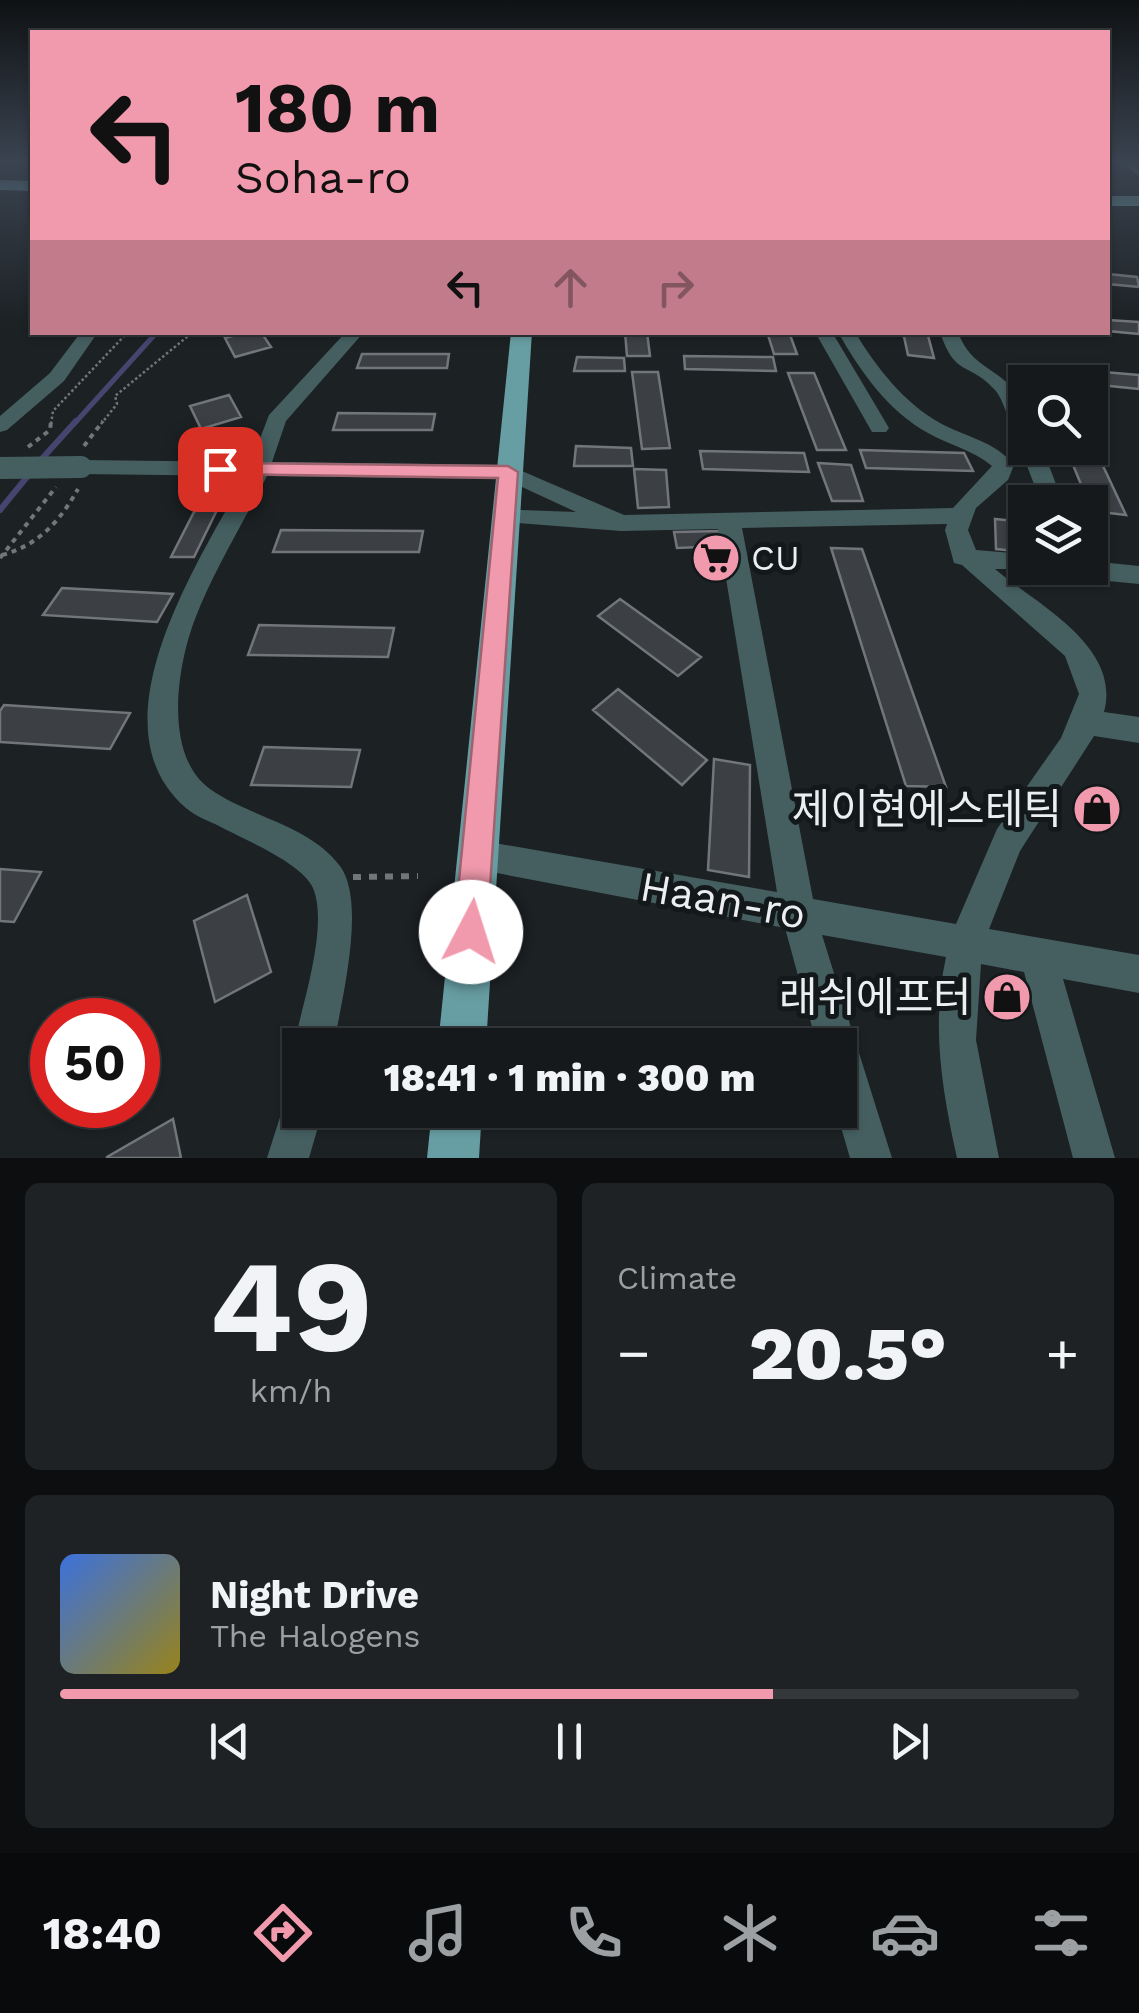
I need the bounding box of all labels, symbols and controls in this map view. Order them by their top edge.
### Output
text: 180 m [235,67,440,149]
icon: left [70,70,200,200]
text: Soha-ro [235,151,411,204]
icon: left [438,260,493,315]
icon: ahead [543,260,598,315]
icon: right [648,260,703,315]
map controls [1008,365,1108,585]
button: search [1008,365,1108,465]
pin [178,427,263,512]
icon: arrive [193,442,248,497]
button: layers [1008,485,1108,585]
supermarket icon: CU [690,532,742,584]
place label: CU [751,537,800,579]
shop icon: 제이현에스테틱 [1071,783,1123,835]
place label: 제이현에스테틱 [792,785,1062,834]
street label: Haan-ro [636,861,810,939]
position arrow [419,880,523,984]
shop icon: 래쉬에프터 [981,971,1033,1023]
place label: 래쉬에프터 [779,973,972,1022]
speed limit sign: 50 [30,998,160,1128]
text: 18:41 · 1 min · 300 m [384,1056,755,1100]
text: 49 [209,1230,373,1383]
text: Climate [617,1259,737,1297]
text: 20.5° [749,1309,947,1397]
text: − [617,1321,650,1385]
text: + [1046,1321,1079,1385]
text: km/h [250,1372,332,1410]
text: Night Drive [210,1573,419,1617]
text: The Halogens [210,1617,420,1655]
icon: previous [202,1714,257,1769]
icon: pause [542,1714,597,1769]
icon: next [882,1714,937,1769]
icon: directions [248,1898,318,1968]
icon: music [403,1898,473,1968]
icon: phone [559,1898,629,1968]
icon: climate [715,1898,785,1968]
icon: car [870,1898,940,1968]
icon: filters [1026,1898,1096,1968]
text: 18:40 [43,1907,162,1960]

